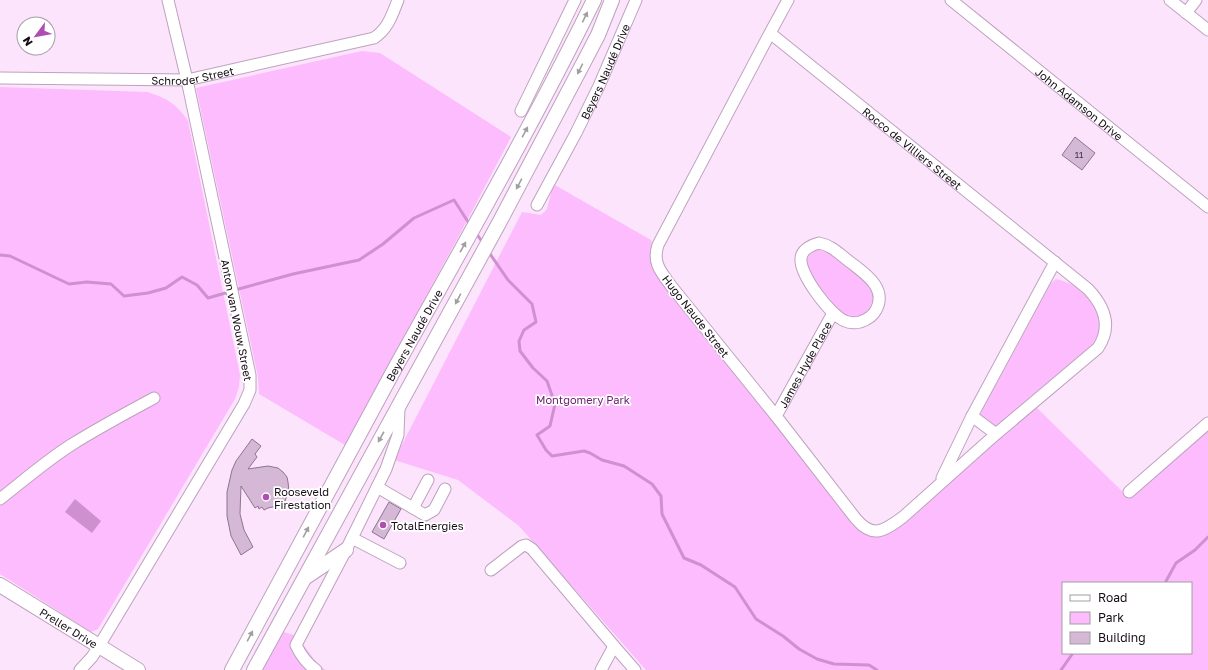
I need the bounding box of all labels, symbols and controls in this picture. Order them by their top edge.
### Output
one-way arrow [582,12,589,23]
north arrow [16,16,56,56]
street label: Beyers Naudé Drive [577,22,632,121]
text: N [19,35,35,49]
street label: Schroder Street [151,63,235,87]
one-way arrow [577,64,584,75]
street label: John Adamson Drive [1033,64,1126,143]
street label: Rocco de Villiers Street [860,104,965,192]
one-way arrow [522,127,528,138]
house number: 11 [1075,149,1084,160]
one-way arrow [516,178,523,190]
one-way arrow [459,241,466,253]
street label: Anton van Wouw Street [219,258,255,382]
street label: Hugo Naude Street [660,272,732,360]
street label: Beyers Naudé Drive [383,287,444,383]
one-way arrow [454,293,461,304]
street label: James Hyde Place [775,319,834,410]
park label: Montgomery Park [536,393,630,406]
one-way arrow [378,431,385,443]
place label: Rooseveld Firestation [274,485,331,511]
marker: Rooseveld Firestation [261,492,271,502]
place label: TotalEnergies [391,519,464,532]
marker: TotalEnergies [378,520,388,530]
one-way arrow [302,526,309,538]
legend [1062,582,1192,654]
text: Road [1098,590,1127,605]
street label: Preller Drive [38,605,100,650]
text: Park [1098,610,1124,625]
one-way arrow [247,630,253,641]
text: Building [1098,630,1146,645]

